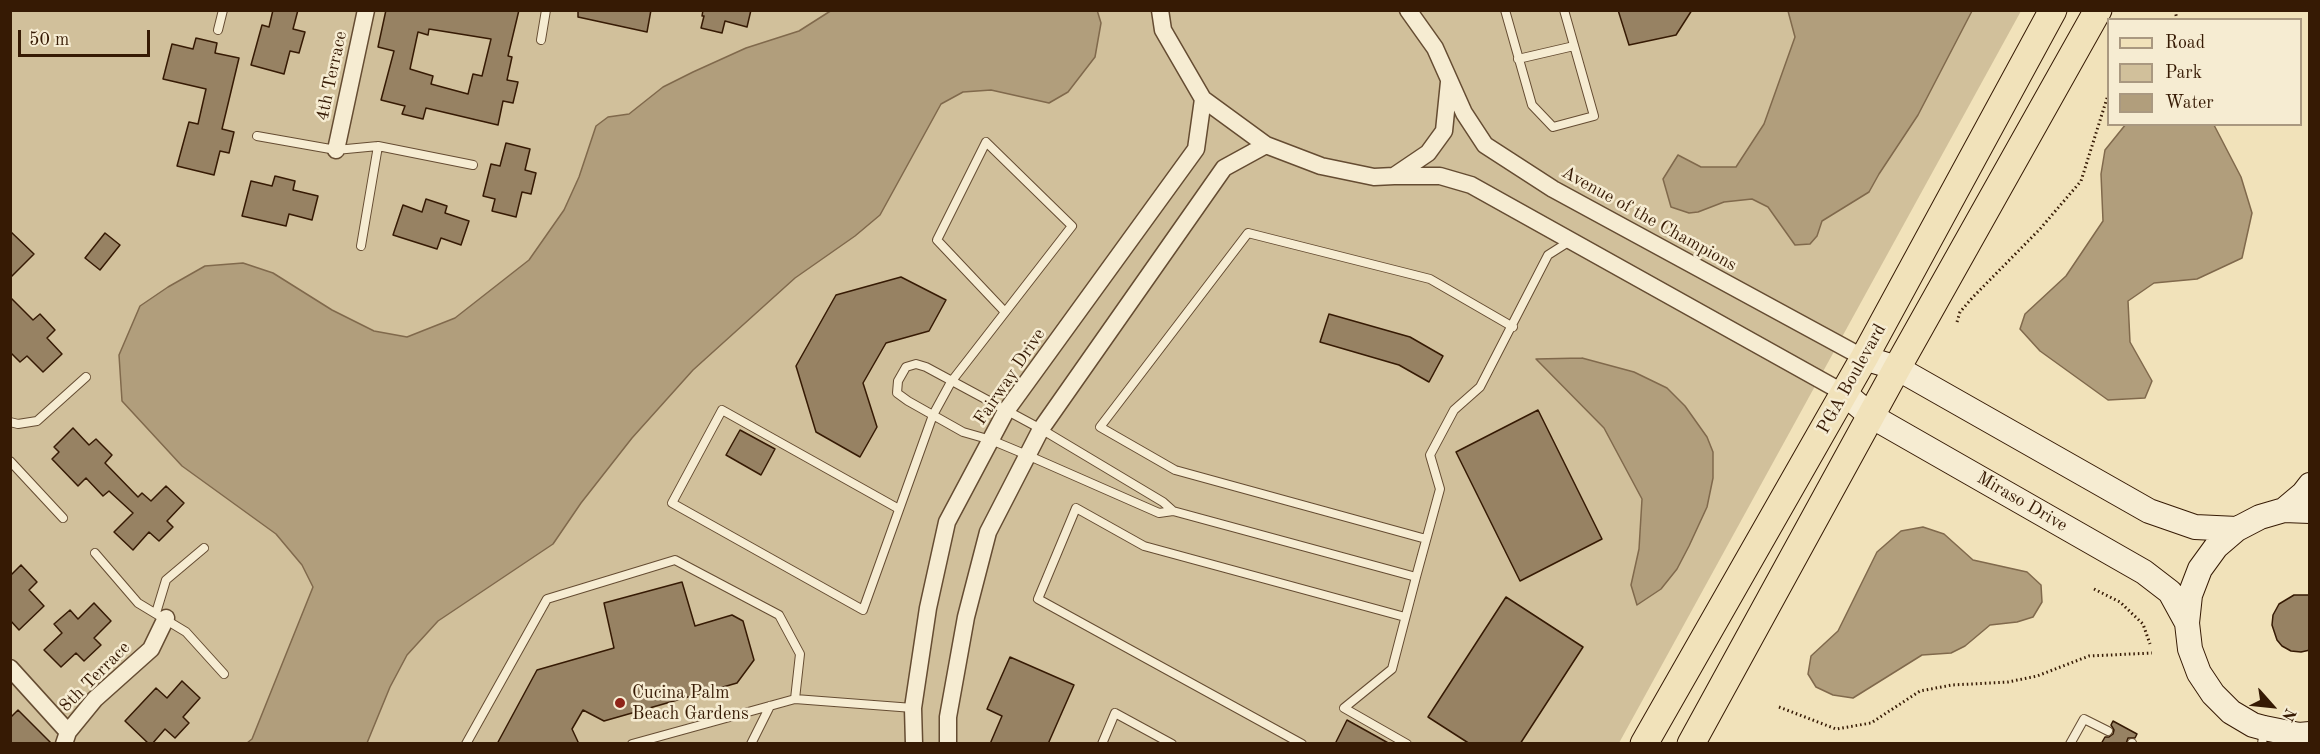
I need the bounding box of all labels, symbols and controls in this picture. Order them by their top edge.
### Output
scale bar [21,18,153,56]
legend [2107,18,2302,126]
street label: 4th Terrace [312,29,352,123]
text: 50 m [29,31,69,49]
text: Road [2165,34,2205,52]
text: Park [2165,64,2202,82]
text: Water [2165,94,2214,112]
street label: Avenue of the Champions [1558,162,1740,276]
street label: PGA Boulevard [1813,320,1891,438]
street label: Fairway Drive [970,325,1050,429]
street label: Miraso Drive [1973,467,2071,537]
street label: 8th Terrace [55,637,135,717]
north arrow [2242,676,2302,736]
place label: Cucina Palm Beach Gardens [632,682,749,724]
marker: Cucina Palm Beach Gardens [613,696,627,710]
text: N [2278,705,2298,723]

